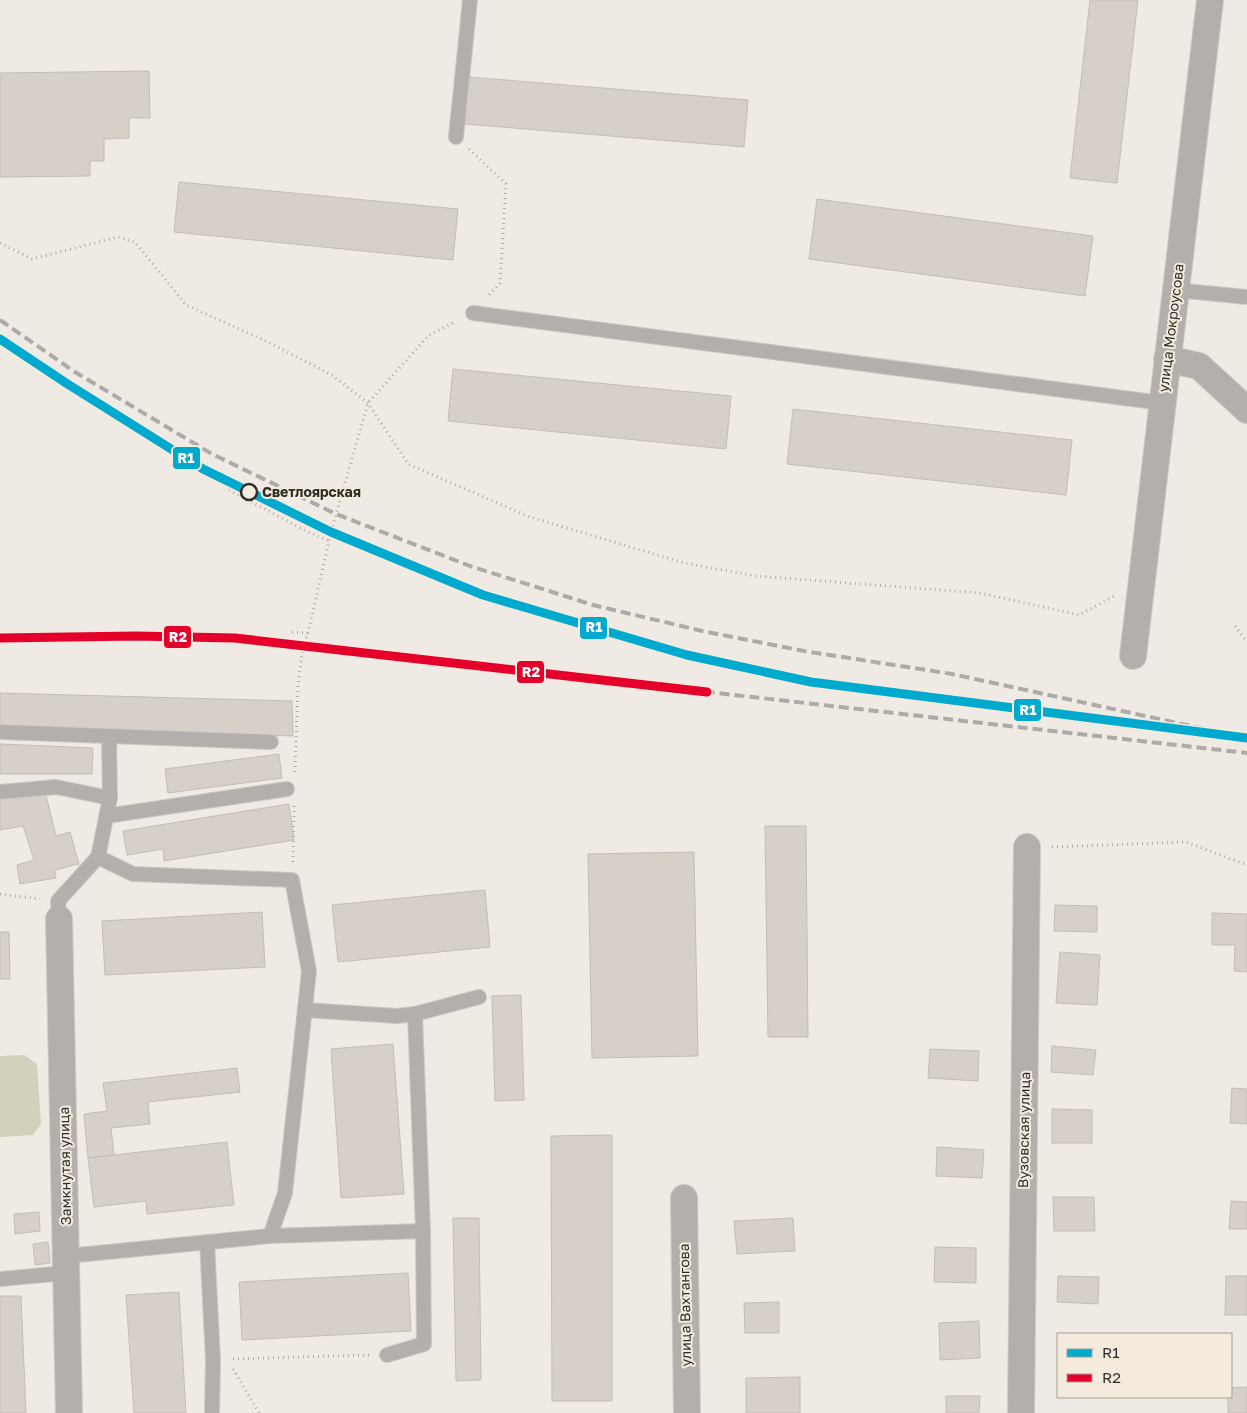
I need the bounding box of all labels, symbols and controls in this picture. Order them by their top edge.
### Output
street label: улица Мокроусова [1154,263,1187,393]
line badge: R1 [172,446,201,470]
text: R1 [178,449,194,466]
marker: Светлоярская [240,483,258,501]
place label: Светлоярская [262,483,361,500]
line badge: R1 [579,616,608,640]
text: R1 [586,618,602,635]
line badge: R2 [163,625,192,649]
text: R2 [169,628,188,645]
line badge: R2 [516,660,545,684]
text: R2 [522,663,541,680]
line badge: R1 [1013,698,1042,722]
text: R1 [1020,701,1036,718]
street label: Вузовская улица [1014,1072,1033,1188]
street label: Замкнутая улица [55,1107,74,1225]
street label: улица Вахтангова [675,1243,694,1367]
legend [1057,1333,1232,1398]
text: R1 [1102,1343,1119,1361]
text: R2 [1102,1368,1121,1386]

